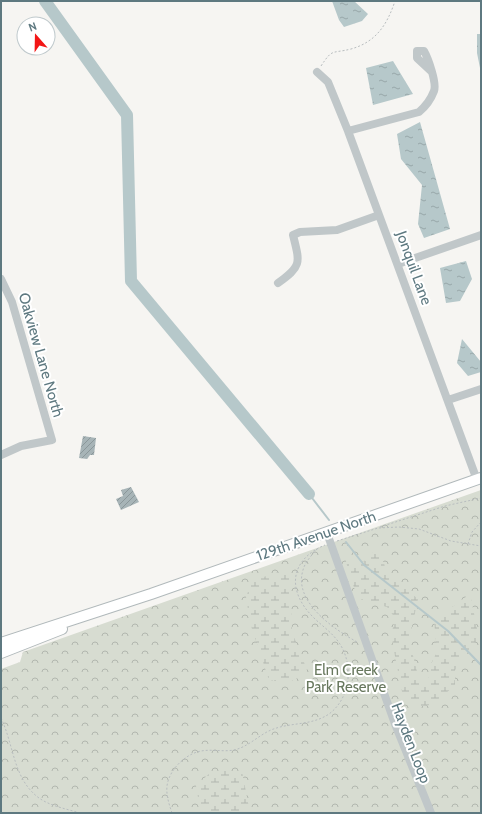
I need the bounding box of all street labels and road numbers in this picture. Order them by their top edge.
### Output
street label: Jonquil Lane [392,228,436,308]
street label: Oakview Lane North [15,291,67,419]
street label: 129th Avenue North [254,507,378,565]
street label: Hayden Loop [387,700,435,786]

